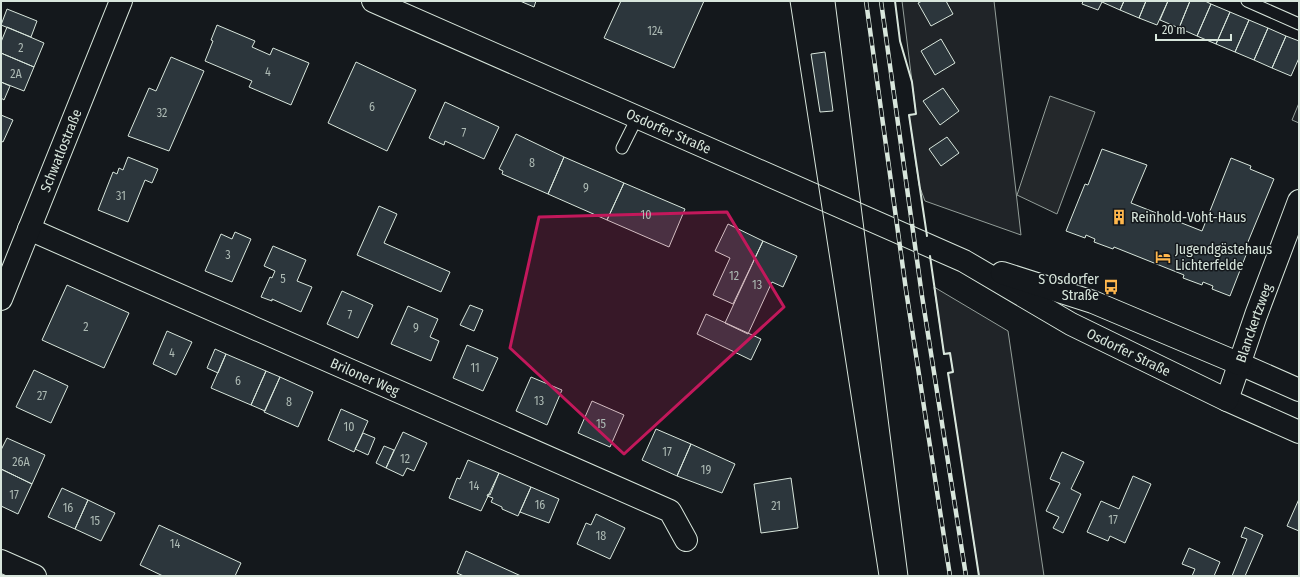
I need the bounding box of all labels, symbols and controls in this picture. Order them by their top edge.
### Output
scale bar [1156,16,1231,42]
text: 20 m [1162,23,1186,37]
house number: 124 [647,24,663,38]
house number: 2 [18,41,24,55]
house number: 4 [265,65,271,79]
house number: 2A [10,67,22,81]
house number: 6 [369,100,375,114]
street label: Osdorfer Straße [624,105,714,157]
house number: 32 [157,106,167,120]
street label: Schwatlostraße [36,107,85,195]
house number: 7 [462,126,467,140]
house number: 8 [529,156,535,170]
house number: 9 [583,181,589,195]
house number: 31 [116,189,126,203]
house number: 10 [641,208,651,222]
building icon: Reinhold-Voht-Haus [1110,208,1128,226]
place label: Reinhold-Voht-Haus [1131,209,1246,226]
place label: Jugendgästehaus Lichterfelde [1175,241,1272,274]
house number: 3 [225,248,231,262]
hotel icon: Jugendgästehaus Lichterfelde [1154,248,1172,266]
house number: 12 [729,269,739,283]
place label: S Osdorfer Straße [1038,271,1099,304]
house number: 5 [280,272,286,286]
house number: 13 [752,278,762,292]
bus stop icon: S Osdorfer Straße [1102,278,1120,296]
street label: Blanckertzweg [1232,281,1276,365]
house number: 7 [348,308,353,322]
house number: 2 [83,320,89,334]
house number: 9 [413,321,419,335]
street label: Osdorfer Straße [1084,325,1173,380]
house number: 4 [169,346,175,360]
street label: Briloner Weg [328,354,402,400]
house number: 11 [470,361,480,375]
house number: 6 [235,374,241,388]
house number: 27 [37,389,47,403]
house number: 13 [534,394,544,408]
house number: 8 [286,395,292,409]
house number: 15 [596,417,607,431]
house number: 10 [344,420,354,434]
house number: 17 [662,445,672,459]
house number: 12 [400,452,410,466]
house number: 26A [12,455,30,469]
house number: 19 [701,463,711,477]
house number: 14 [469,479,479,493]
house number: 17 [9,488,19,502]
house number: 16 [535,498,545,512]
house number: 21 [771,499,781,513]
house number: 16 [63,501,73,515]
house number: 17 [1108,513,1118,527]
house number: 15 [90,514,101,528]
house number: 18 [596,529,606,543]
house number: 14 [170,537,180,551]

